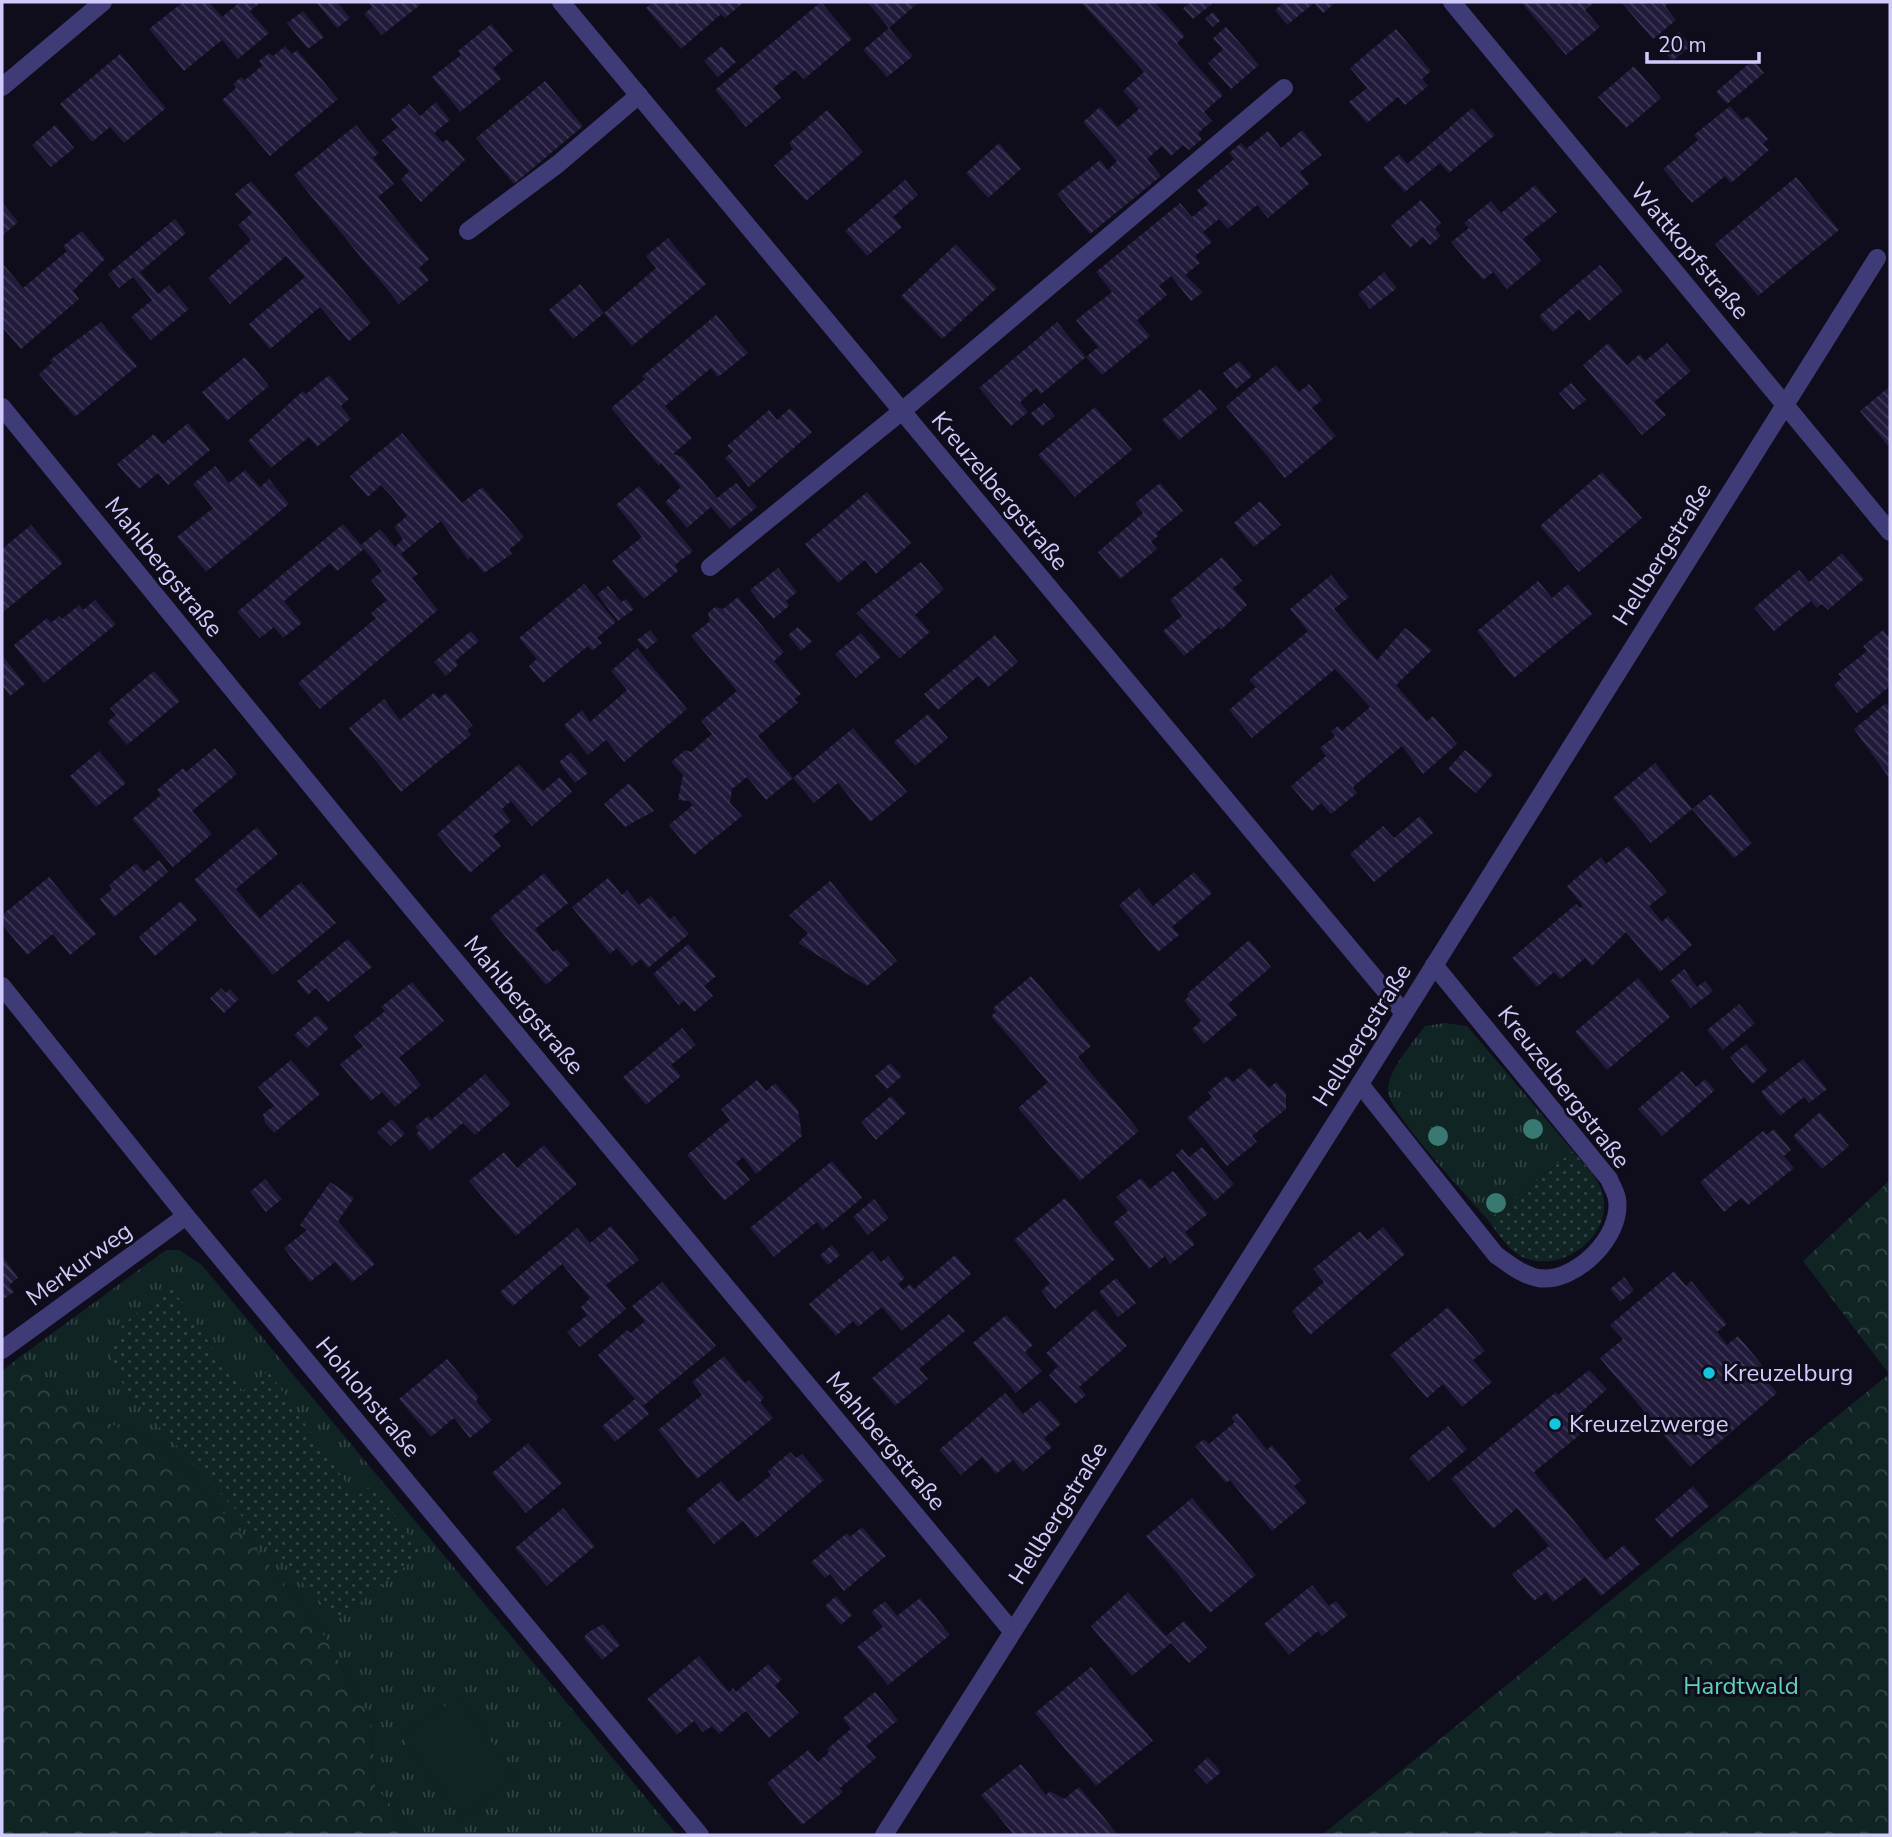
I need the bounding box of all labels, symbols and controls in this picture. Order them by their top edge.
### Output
scale bar [1647,21,1759,65]
text: 20 m [1658,31,1707,59]
street label: Wattkopfstraße [1623,176,1757,326]
street label: Kreuzelbergstraße [924,405,1076,577]
street label: Hellbergstraße [1605,476,1719,632]
street label: Mahlbergstraße [98,490,230,644]
street label: Mahlbergstraße [457,929,591,1081]
street label: Hellbergstraße [1305,957,1419,1113]
street label: Kreuzelbergstraße [1490,999,1638,1175]
street label: Merkurweg [20,1215,138,1313]
street label: Hohlohstraße [308,1330,428,1464]
place label: Kreuzelburg [1723,1357,1853,1389]
street label: Mahlbergstraße [819,1365,953,1517]
marker: Kreuzelburg [1701,1365,1717,1381]
place label: Kreuzelzwerge [1569,1408,1728,1440]
marker: Kreuzelzwerge [1547,1416,1563,1432]
street label: Hellbergstraße [1001,1435,1115,1591]
park label: Hardtwald [1683,1670,1799,1702]

